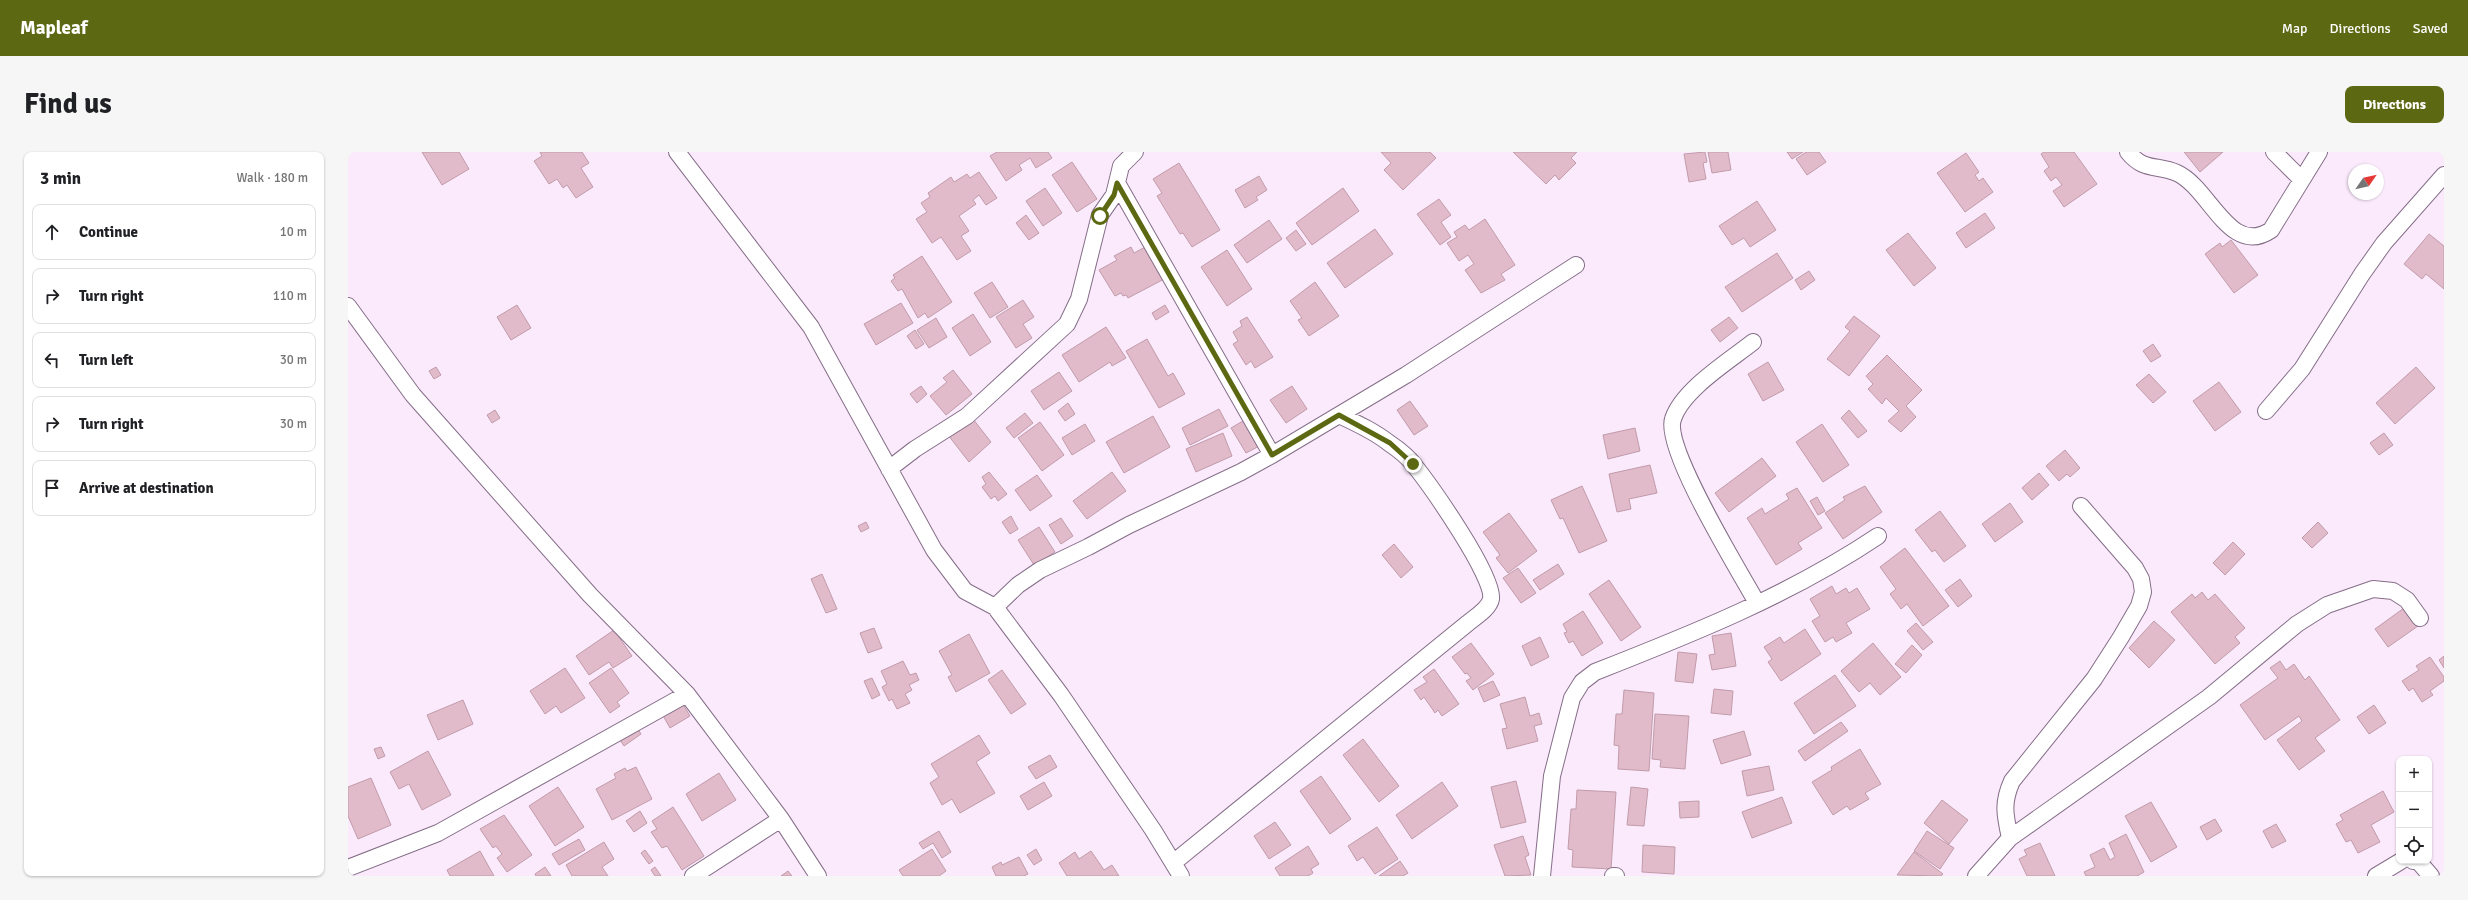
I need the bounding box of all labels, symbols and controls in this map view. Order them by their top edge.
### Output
text: Mapleaf [20,16,88,40]
text: Map [2282,20,2308,37]
text: Directions [2330,20,2391,37]
text: Saved [2413,20,2448,37]
button: Directions [2345,86,2444,123]
text: Find us [24,87,112,121]
north arrow [2348,164,2384,200]
text: 3 min [40,168,81,189]
text: Walk · 180 m [237,170,308,186]
route start [1091,207,1109,225]
icon: ahead [41,221,63,243]
text: Continue [79,223,138,241]
text: 10 m [280,224,307,240]
icon: right [41,285,63,307]
text: Turn right [79,287,144,305]
text: 110 m [273,288,307,304]
icon: left [41,349,63,371]
text: Turn left [79,351,133,369]
text: 30 m [280,352,307,368]
icon: right [41,413,63,435]
text: Turn right [79,415,144,433]
text: 30 m [280,416,307,432]
route end [1404,455,1422,473]
icon: arrive [41,477,63,499]
text: Arrive at destination [79,479,214,497]
map controls [2396,756,2432,864]
button: + [2396,756,2432,792]
button: − [2396,792,2432,828]
button: locate [2396,828,2432,864]

